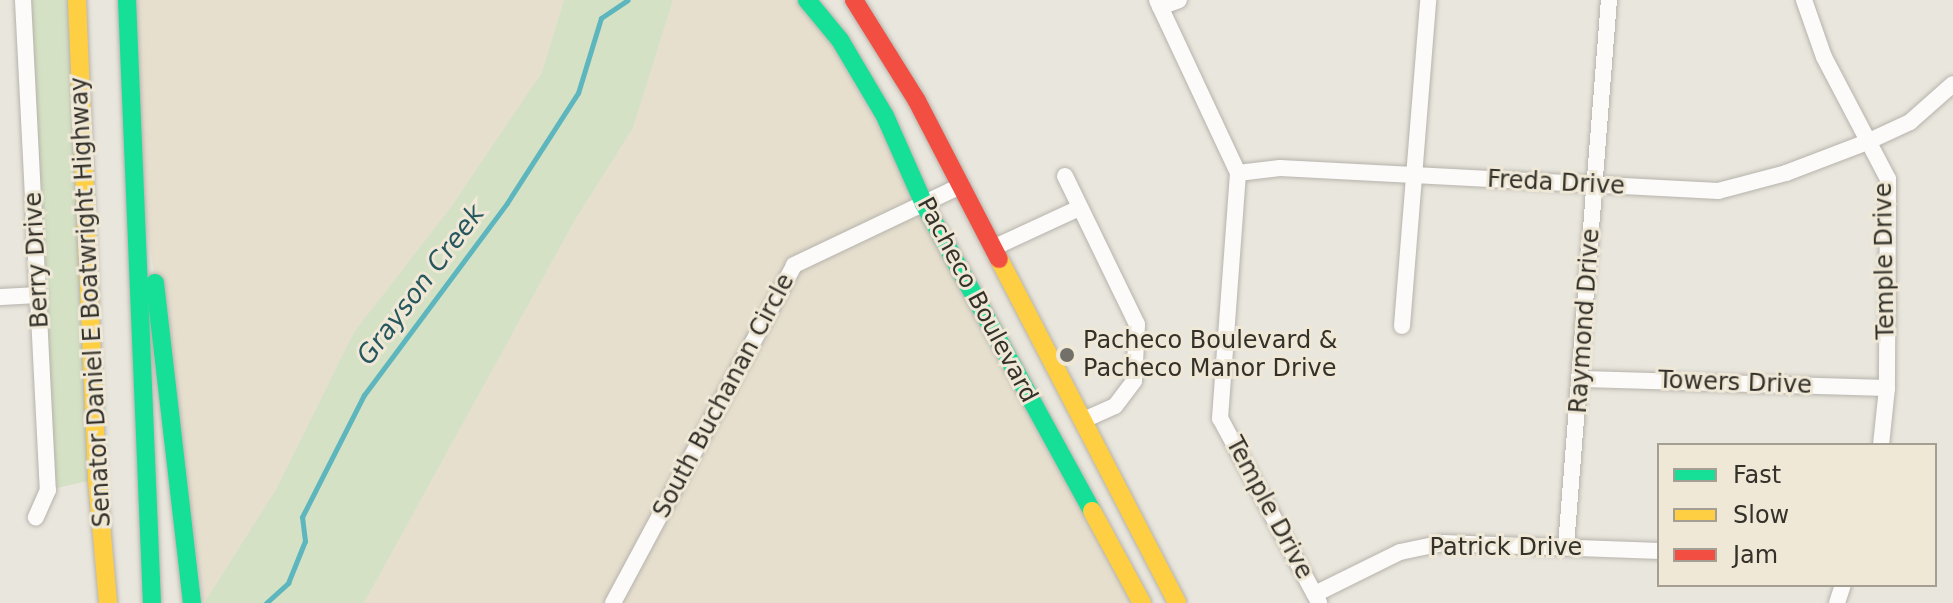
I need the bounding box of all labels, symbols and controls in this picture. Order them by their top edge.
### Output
street label: Senator Daniel E Boatwright Highway [65,76,117,528]
street label: Freda Drive [1486,165,1626,201]
street label: Temple Drive [1869,182,1901,340]
street label: Berry Drive [19,191,55,329]
street label: Pacheco Boulevard [911,193,1043,407]
water label: Grayson Creek [351,199,491,371]
street label: Raymond Drive [1564,228,1606,414]
street label: South Buchanan Circle [647,269,801,523]
place label: Pacheco Boulevard & Pacheco Manor Drive [1083,327,1338,383]
marker: Pacheco Boulevard & Pacheco Manor Drive [1058,346,1076,364]
street label: Towers Drive [1658,366,1812,400]
street label: Temple Drive [1219,432,1319,584]
legend [1657,443,1937,587]
text: Fast [1733,461,1781,489]
text: Slow [1733,501,1789,529]
street label: Patrick Drive [1430,534,1582,562]
text: Jam [1733,541,1778,569]

